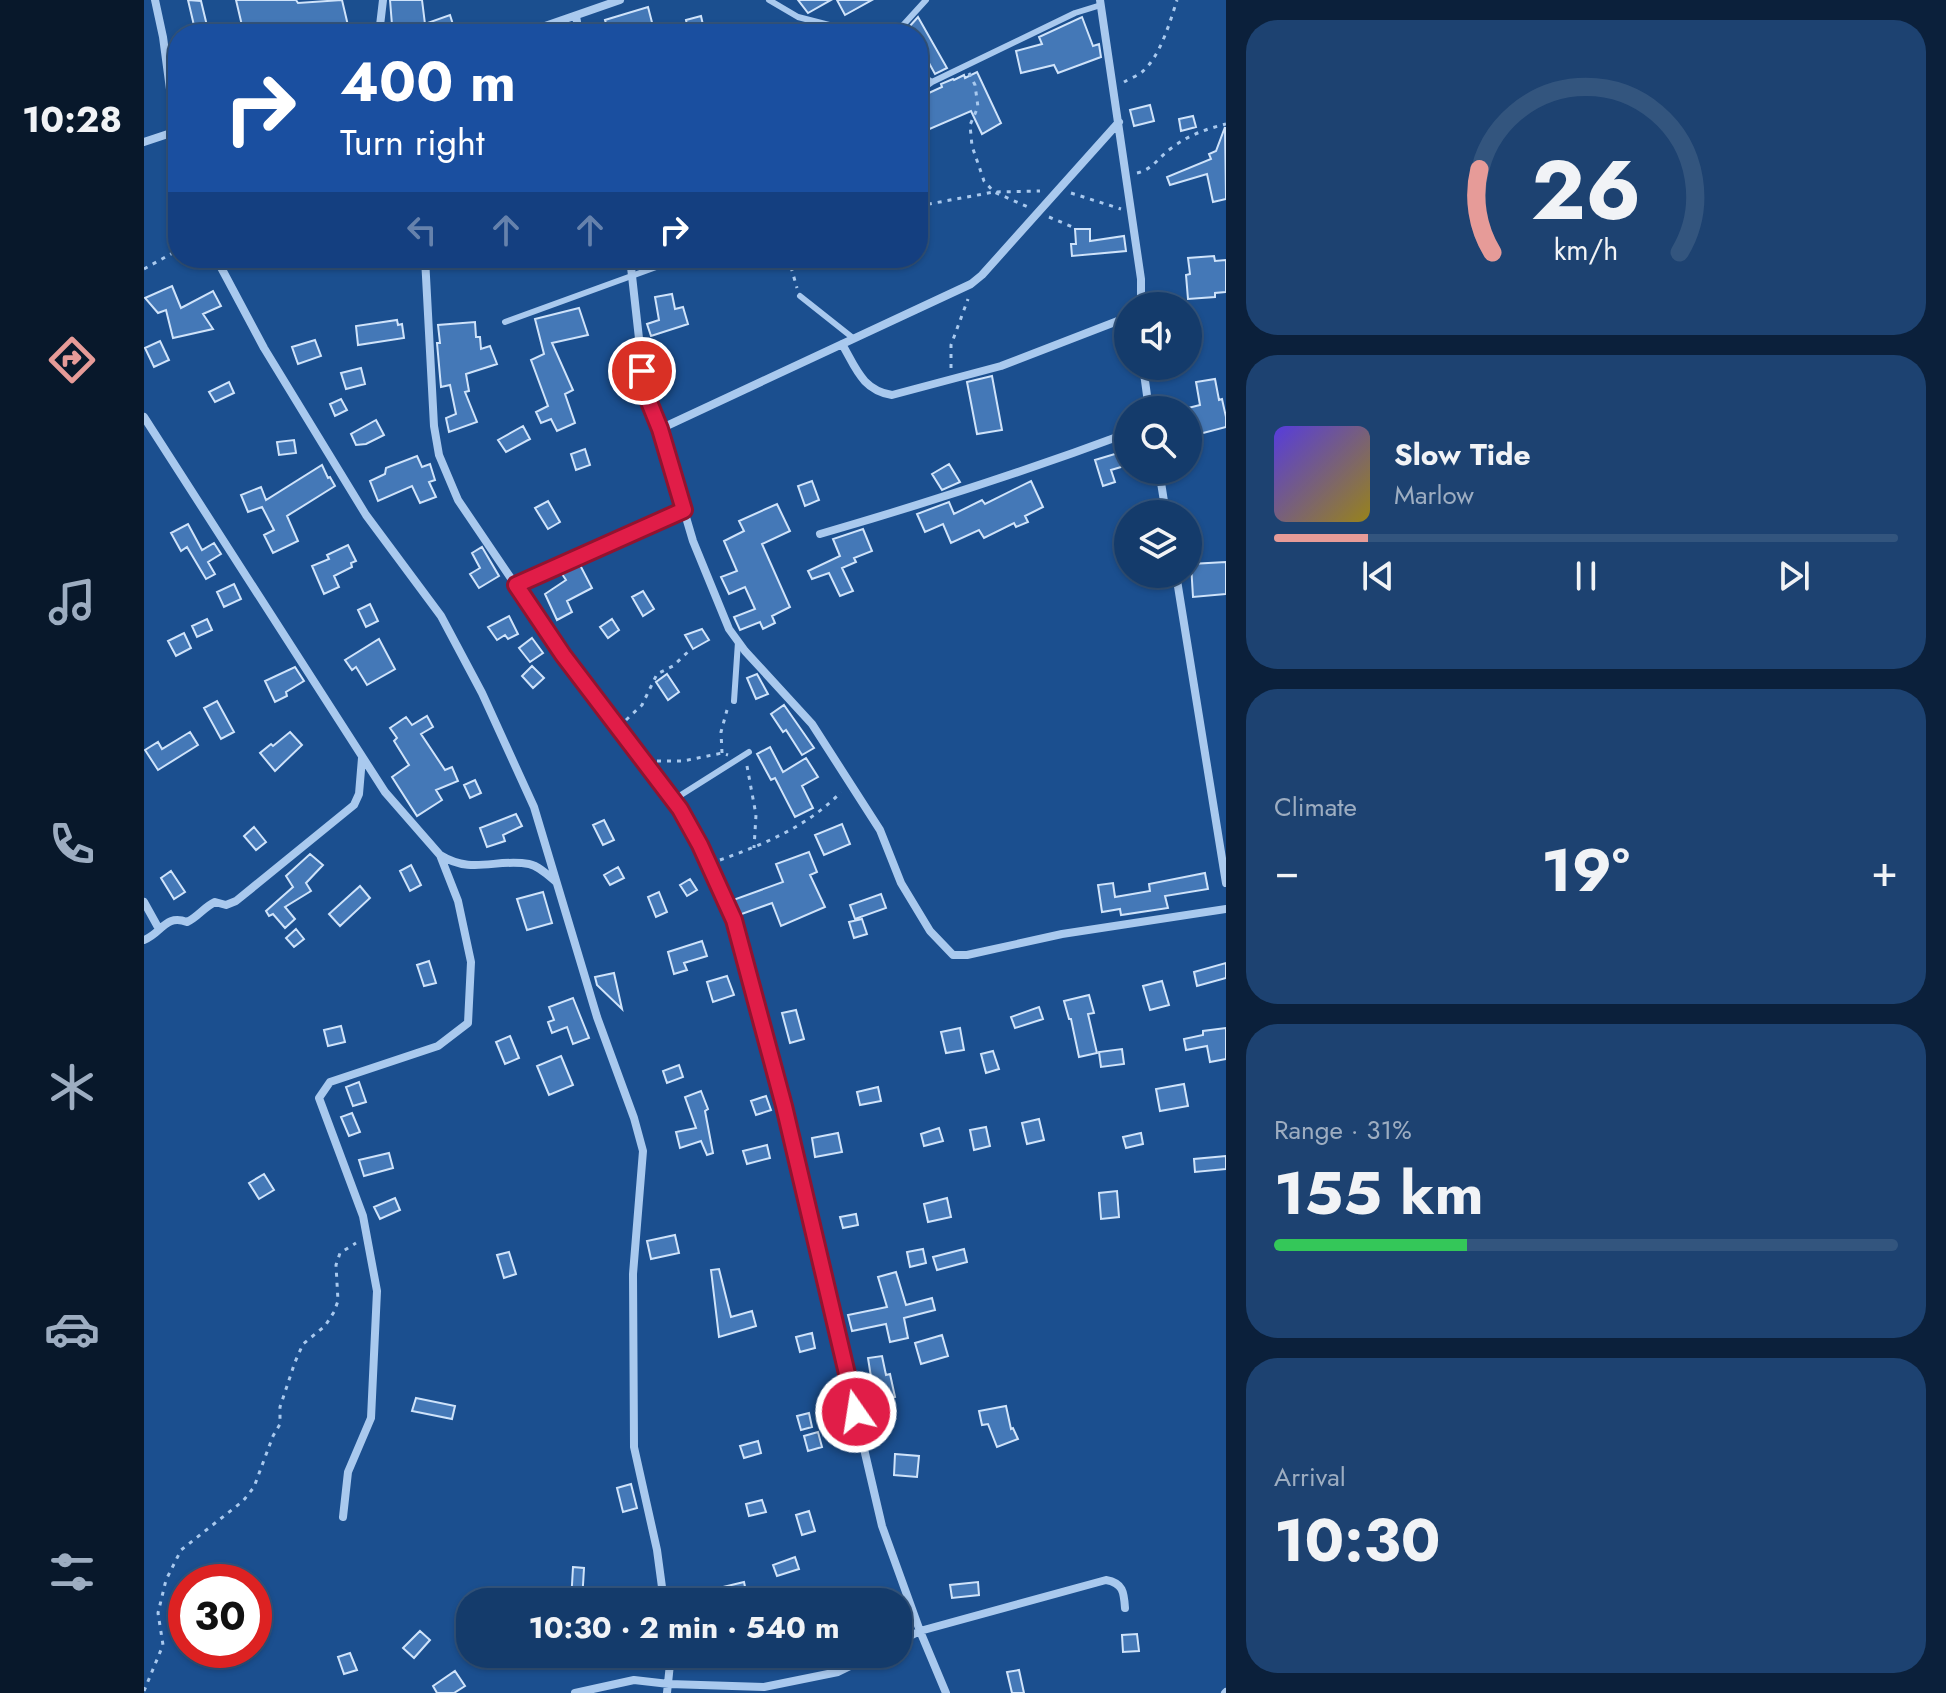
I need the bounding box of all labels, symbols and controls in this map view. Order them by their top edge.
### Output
text: 400 m [340,41,516,122]
icon: right [208,56,312,160]
text: 10:28 [22,93,122,145]
text: Turn right [340,116,485,168]
text: 26 [1531,130,1641,250]
icon: left [400,208,444,252]
icon: ahead [484,208,528,252]
icon: ahead [568,208,612,252]
icon: right [652,208,696,252]
text: km/h [1554,229,1618,271]
map controls [1114,292,1202,588]
button: sound [1114,292,1202,380]
icon: directions [44,332,100,388]
pin [608,337,676,405]
icon: arrive [620,349,664,393]
button: search [1114,396,1202,484]
text: Slow Tide [1394,433,1531,476]
text: Marlow [1394,476,1474,514]
button: layers [1114,500,1202,588]
icon: previous [1356,554,1400,598]
icon: pause [1564,554,1608,598]
icon: next [1772,554,1816,598]
icon: music [44,574,100,630]
text: Climate [1274,788,1357,826]
icon: phone [44,816,100,872]
text: 19° [1541,827,1630,914]
text: − [1274,839,1300,903]
text: + [1871,839,1898,903]
icon: climate [44,1059,100,1115]
text: Range · 31% [1274,1111,1412,1149]
text: 155 km [1274,1150,1484,1237]
icon: car [44,1301,100,1357]
position arrow [814,1370,898,1454]
text: Arrival [1274,1458,1346,1496]
text: 10:30 [1274,1497,1441,1584]
icon: filters [44,1544,100,1600]
speed limit sign: 30 [168,1564,272,1668]
text: 10:30 · 2 min · 540 m [528,1606,840,1649]

